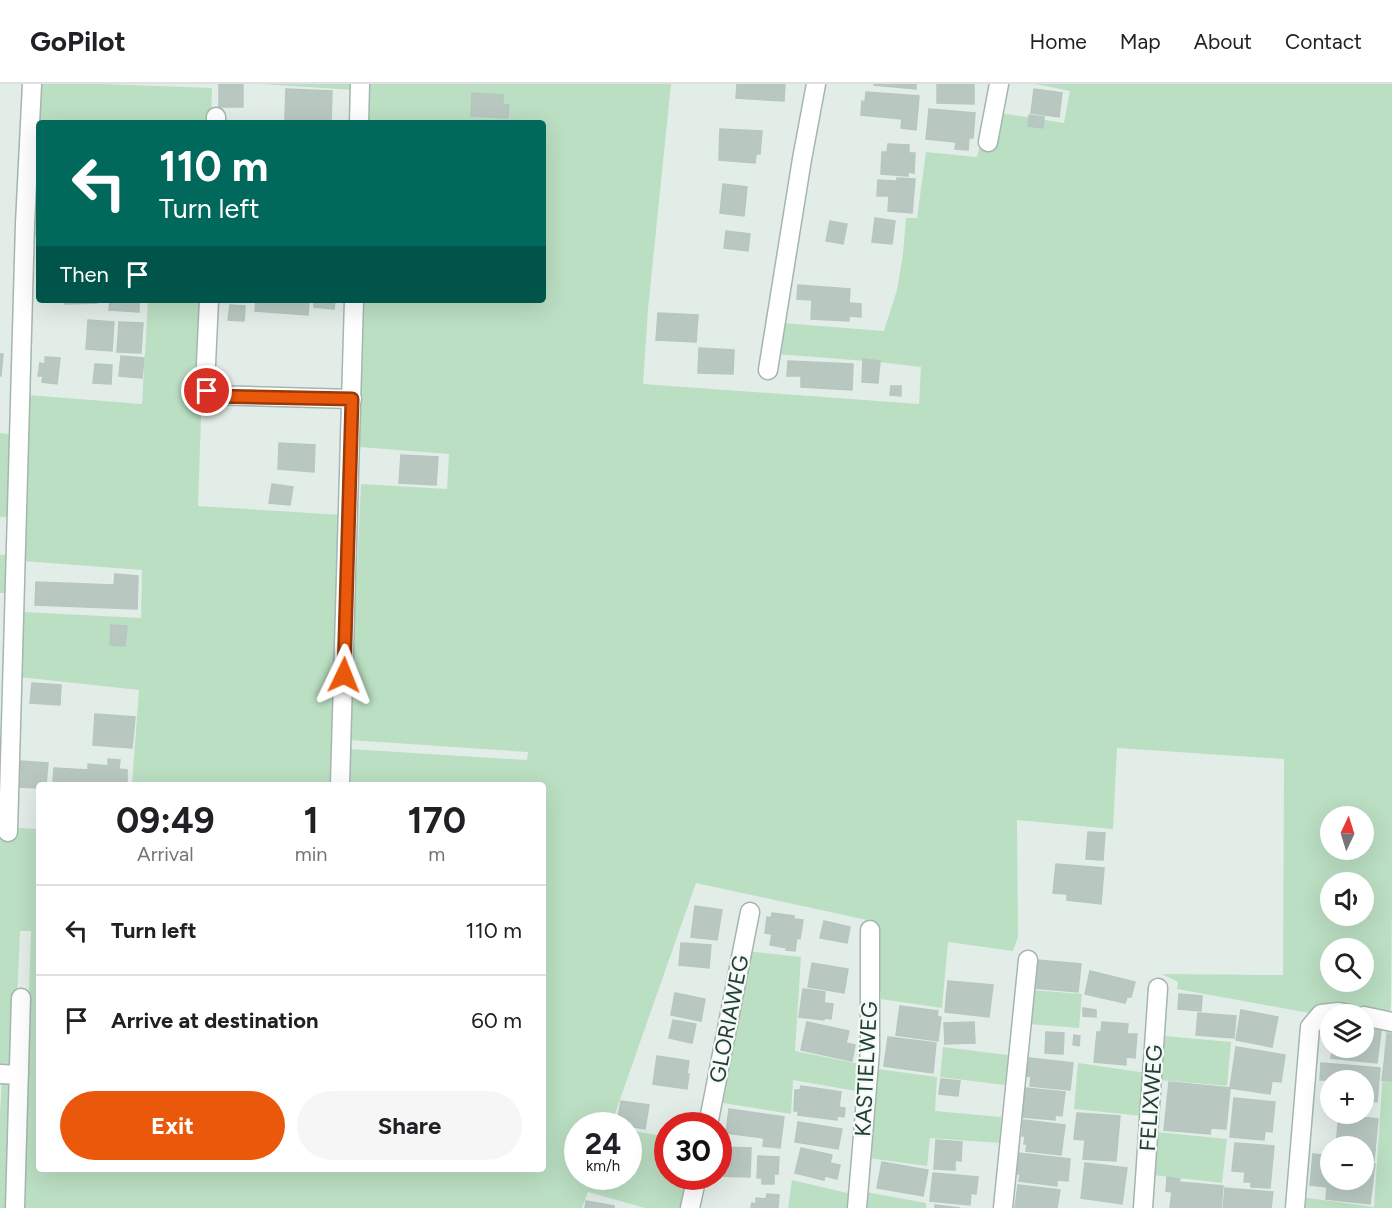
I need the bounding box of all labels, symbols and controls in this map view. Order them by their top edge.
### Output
text: GoPilot [30,24,126,58]
text: Home [1030,29,1087,54]
text: Map [1120,29,1161,54]
text: About [1194,29,1252,54]
text: Contact [1285,29,1362,54]
text: 110 m [159,141,268,192]
icon: left [60,144,138,222]
text: Turn left [159,192,259,225]
icon: arrive [121,258,154,291]
text: Then [60,261,109,288]
pin [181,365,232,416]
icon: arrive [190,374,223,407]
position arrow [312,643,376,707]
text: 09:49 [116,799,215,842]
text: 1 [303,799,319,842]
text: 170 [407,799,466,842]
north arrow [1320,806,1374,860]
map controls [1320,806,1374,1190]
text: Arrival [137,842,194,866]
text: min [295,842,327,866]
text: m [428,842,445,866]
button: sound [1320,872,1374,926]
icon: left [60,914,93,947]
text: Turn left [111,917,197,944]
text: 110 m [466,917,522,944]
button: search [1320,938,1374,992]
street label: GLORIAWEG [703,953,755,1085]
street label: KASTIELWEG [849,1001,883,1137]
icon: arrive [60,1004,93,1037]
button: layers [1320,1004,1374,1058]
text: Arrive at destination [111,1007,319,1034]
text: 60 m [471,1007,522,1034]
street label: FELIXWEG [1134,1044,1168,1152]
button: + [1320,1070,1374,1124]
button: Exit [60,1091,285,1160]
button: Share [297,1091,522,1160]
speed limit sign: 30 [654,1112,732,1190]
text: 24 [585,1125,621,1162]
button: − [1320,1136,1374,1190]
text: km/h [586,1157,620,1175]

